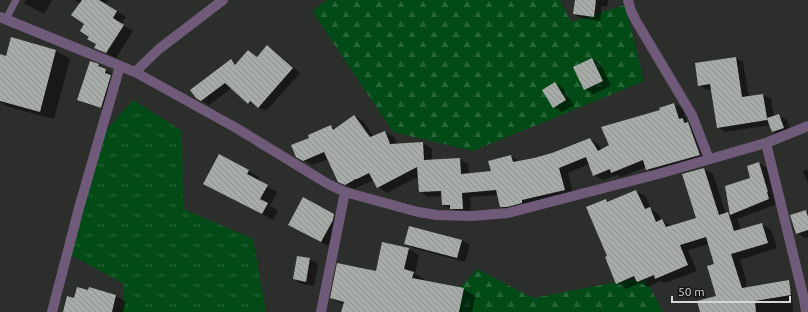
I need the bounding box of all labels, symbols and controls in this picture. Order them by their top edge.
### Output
scale bar [672,278,790,304]
text: 50 m [678,285,705,298]

